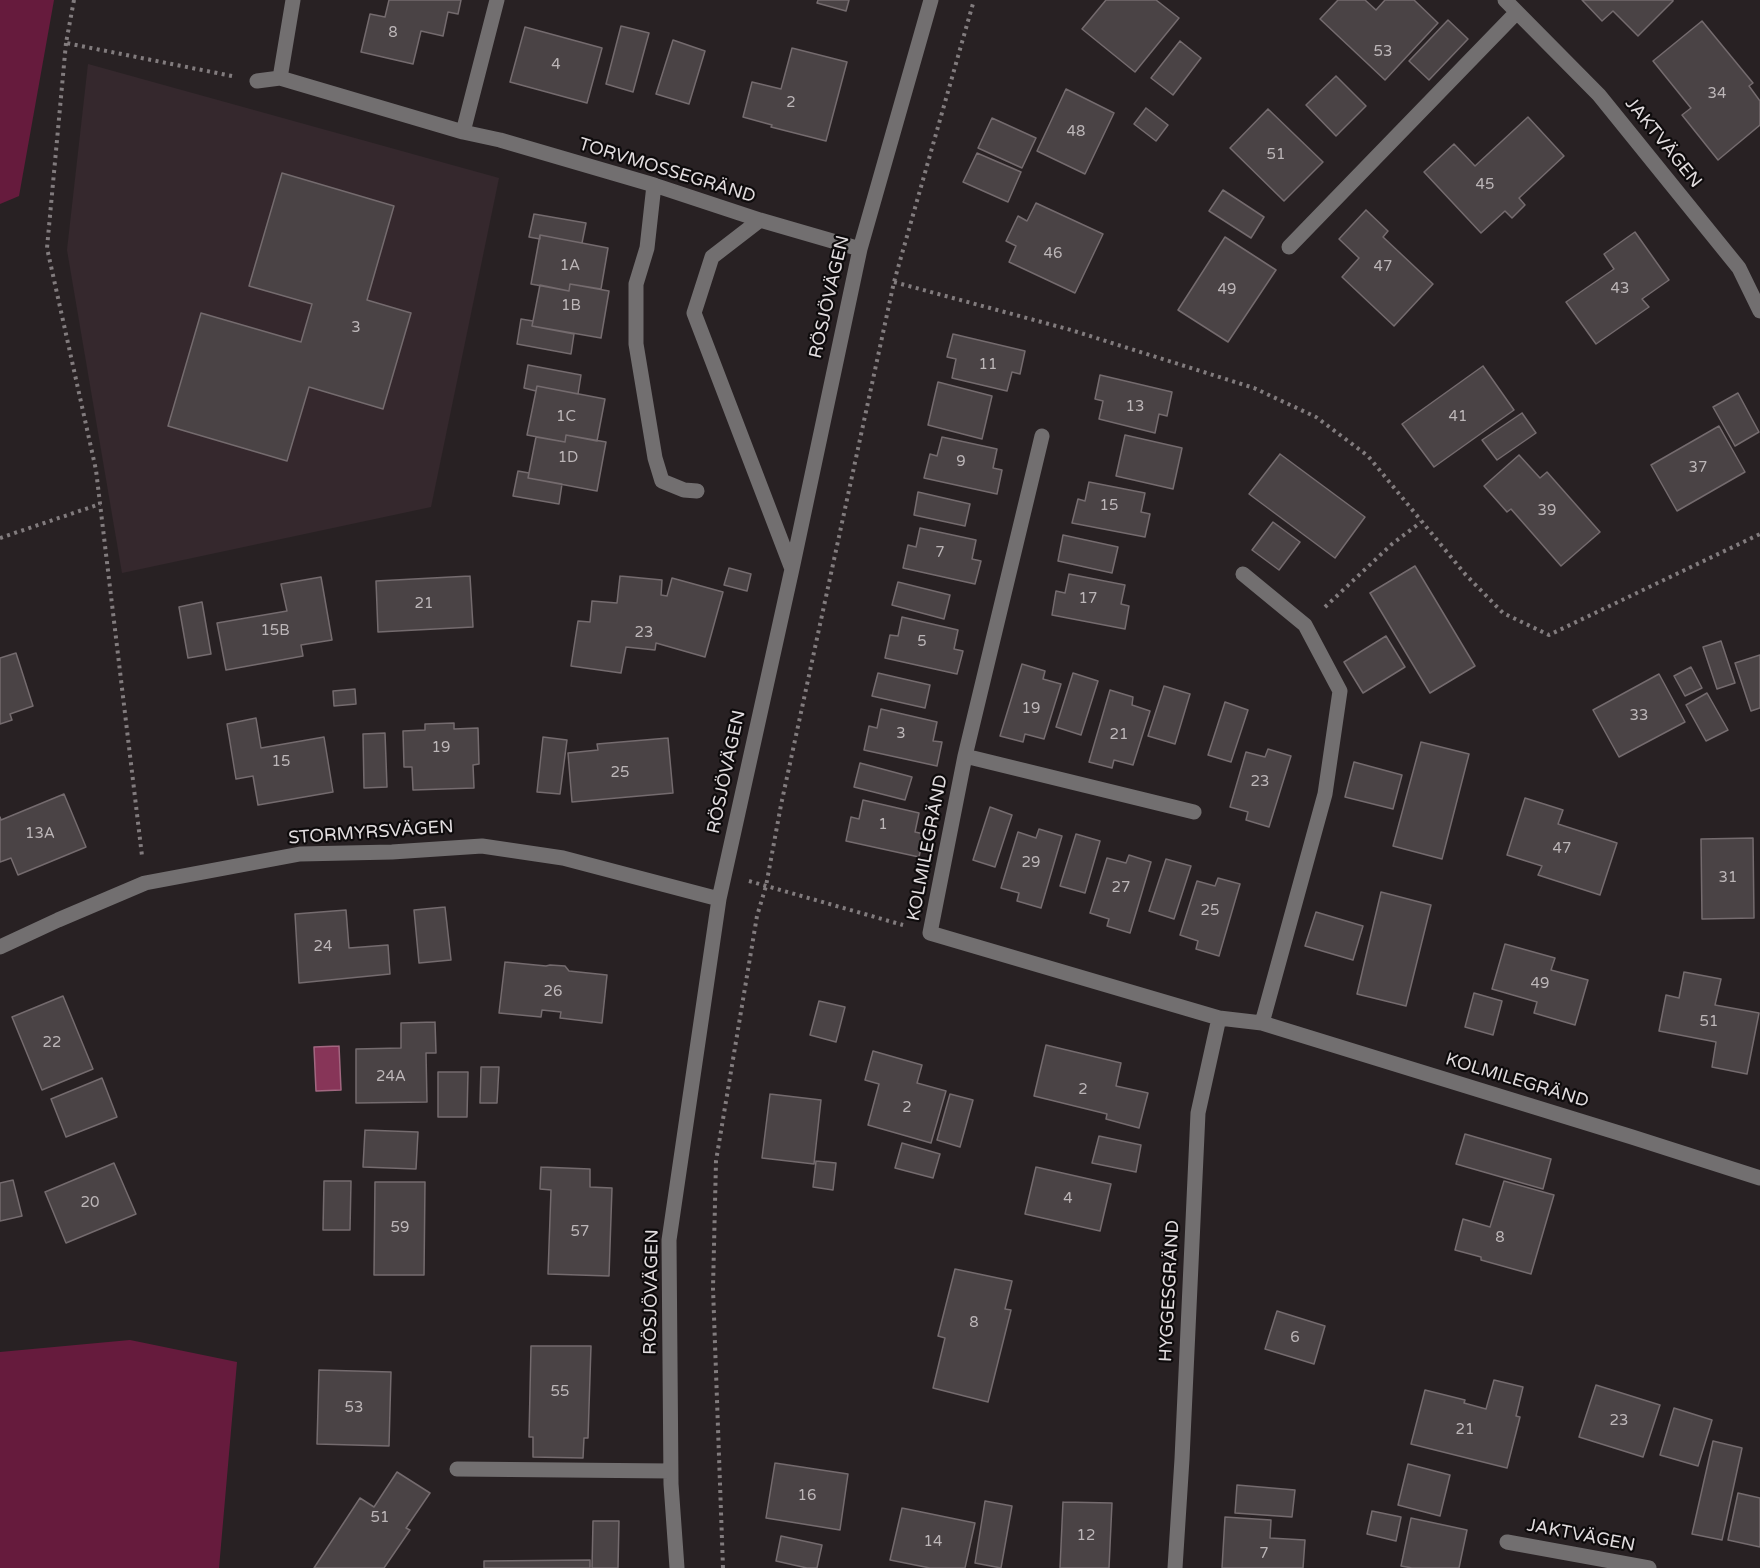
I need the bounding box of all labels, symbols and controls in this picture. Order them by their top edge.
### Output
house number: 8 [388,24,398,42]
house number: 53 [1374,43,1392,61]
house number: 4 [551,56,561,74]
house number: 34 [1708,85,1726,103]
street label: JAKTVÄGEN [1620,93,1706,193]
house number: 2 [786,94,796,112]
house number: 48 [1067,123,1085,141]
street label: TORVMOSSEGRÄND [576,134,758,208]
house number: 51 [1267,146,1285,164]
house number: 45 [1476,176,1494,194]
street label: RÖSJÖVÄGEN [805,233,855,361]
house number: 46 [1044,245,1062,263]
house number: 1A [560,257,580,275]
house number: 47 [1374,258,1392,276]
house number: 43 [1611,280,1629,298]
house number: 49 [1218,281,1236,299]
house number: 1B [561,297,581,315]
house number: 3 [351,319,361,337]
house number: 11 [979,356,997,374]
house number: 13 [1126,398,1144,416]
house number: 1C [556,408,576,426]
house number: 41 [1449,408,1467,426]
house number: 1D [558,449,578,467]
house number: 9 [956,453,966,471]
house number: 37 [1689,459,1707,477]
house number: 15 [1100,497,1118,515]
house number: 39 [1538,502,1556,520]
house number: 7 [935,544,945,562]
house number: 17 [1079,590,1097,608]
house number: 21 [415,595,433,613]
house number: 15B [260,622,290,640]
house number: 23 [635,624,653,642]
house number: 5 [917,633,927,651]
house number: 19 [1022,700,1040,718]
house number: 33 [1630,707,1648,725]
street label: RÖSJÖVÄGEN [703,708,751,836]
house number: 3 [896,725,906,743]
house number: 21 [1110,726,1128,744]
house number: 19 [432,739,450,757]
house number: 15 [272,753,290,771]
house number: 25 [611,764,629,782]
street label: KOLMILEGRÄND [903,773,953,923]
house number: 23 [1251,773,1269,791]
street label: STORMYRSVÄGEN [288,816,454,850]
house number: 1 [878,816,888,834]
house number: 13A [25,825,55,843]
house number: 47 [1553,840,1571,858]
house number: 29 [1022,854,1040,872]
house number: 31 [1719,869,1737,887]
house number: 27 [1112,879,1130,897]
house number: 25 [1201,902,1219,920]
house number: 24 [314,938,332,956]
house number: 49 [1531,975,1549,993]
house number: 26 [544,983,562,1001]
house number: 51 [1700,1013,1718,1031]
house number: 22 [43,1034,61,1052]
street label: KOLMILEGRÄND [1443,1049,1591,1113]
house number: 24A [376,1068,406,1086]
house number: 2 [1078,1081,1088,1099]
house number: 2 [902,1099,912,1117]
house number: 4 [1063,1190,1073,1208]
house number: 20 [81,1194,99,1212]
house number: 59 [391,1219,409,1237]
street label: HYGGESGRÄND [1155,1219,1185,1363]
house number: 57 [571,1223,589,1241]
street label: RÖSJÖVÄGEN [640,1229,664,1355]
house number: 8 [1495,1229,1505,1247]
house number: 8 [969,1314,979,1332]
house number: 6 [1290,1329,1300,1347]
house number: 55 [551,1383,569,1401]
house number: 53 [345,1399,363,1417]
house number: 23 [1610,1412,1628,1430]
house number: 21 [1456,1421,1474,1439]
house number: 16 [798,1487,816,1505]
house number: 51 [371,1509,389,1527]
street label: JAKTVÄGEN [1525,1515,1637,1557]
house number: 12 [1077,1527,1095,1545]
house number: 14 [924,1533,942,1551]
house number: 7 [1259,1545,1269,1563]

